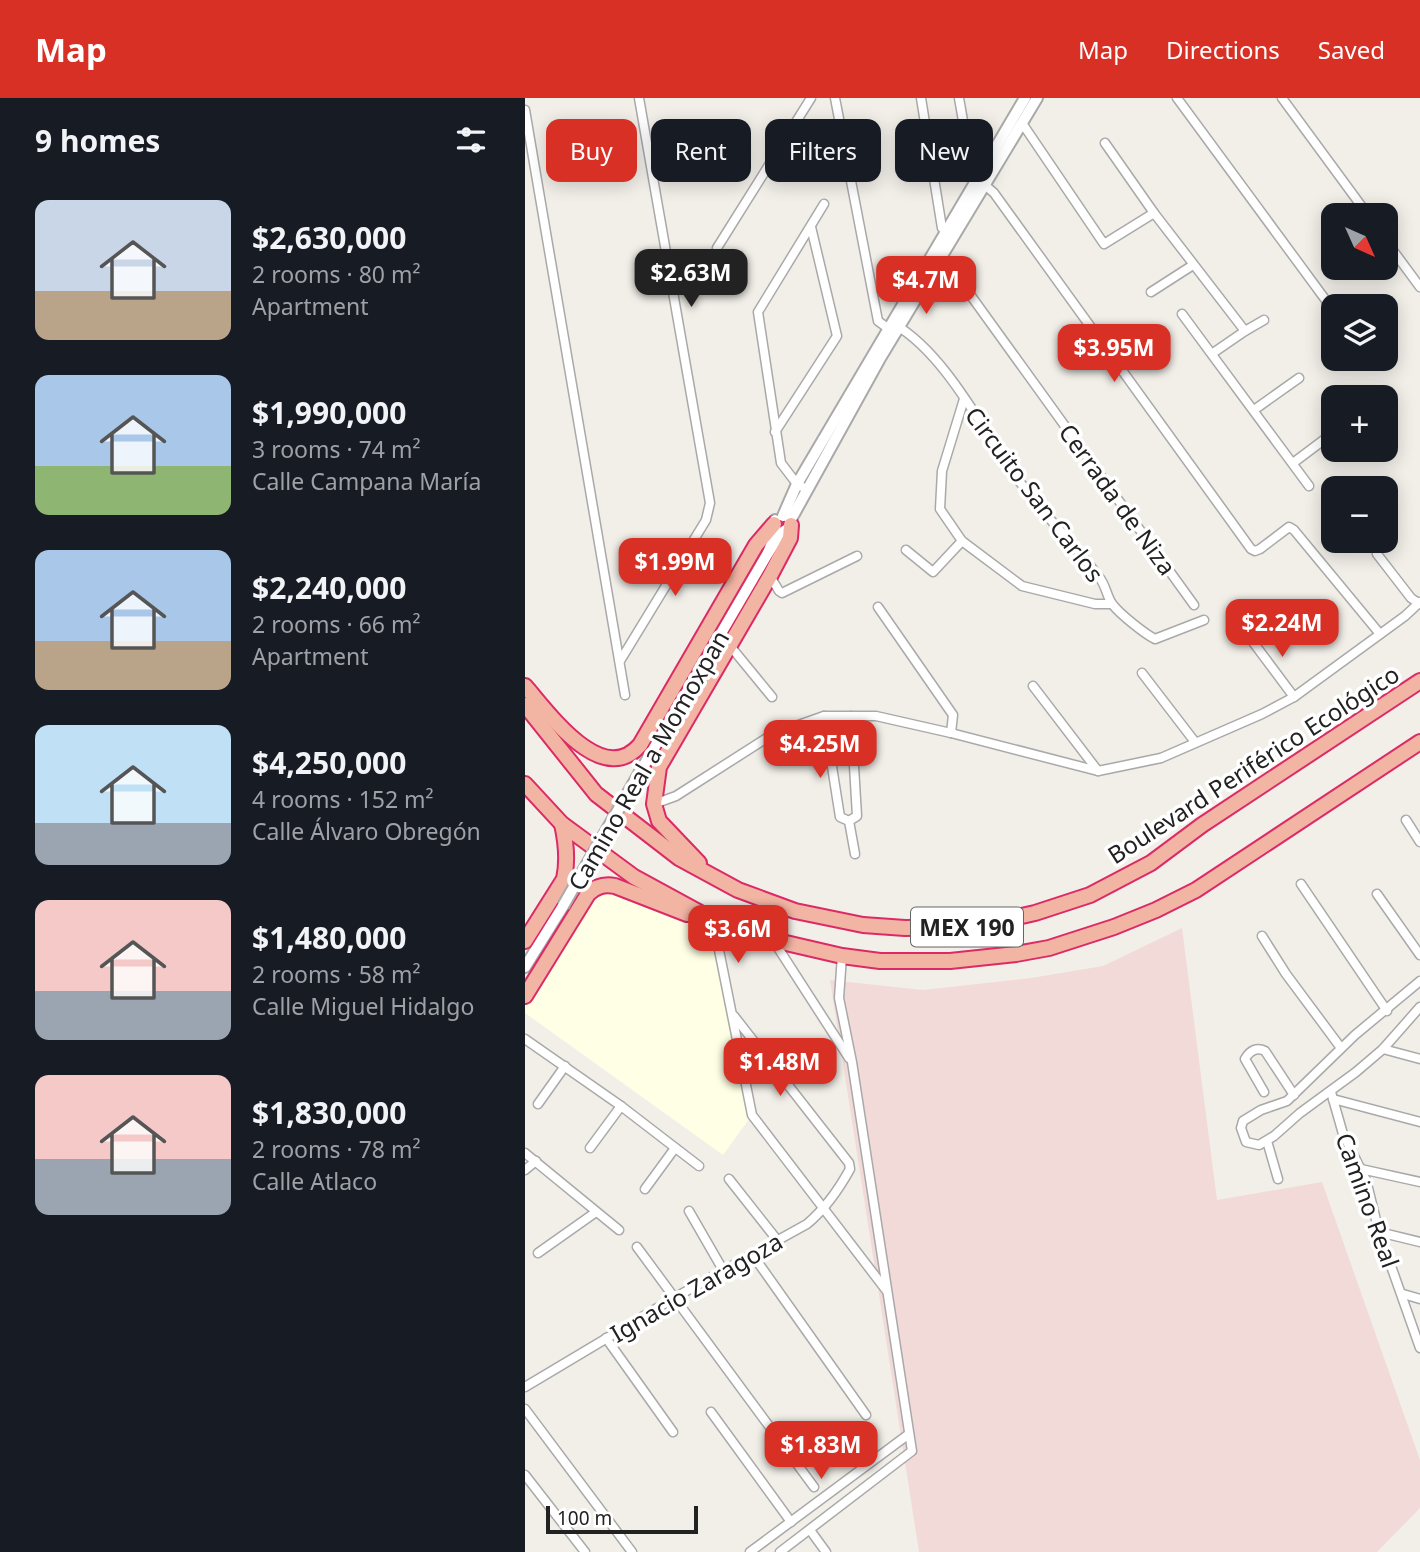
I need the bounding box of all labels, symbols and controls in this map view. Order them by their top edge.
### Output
text: Map [35,27,107,72]
text: Map [1078,33,1128,66]
text: Directions [1166,33,1280,66]
text: Saved [1318,33,1385,66]
chip: Buy [546,119,637,182]
chip: Rent [651,119,751,182]
chip: Filters [765,119,881,182]
chip: New [895,119,993,182]
text: 9 homes [35,120,160,161]
icon: filters [452,121,490,159]
north arrow [1321,203,1398,280]
map controls [1321,203,1398,553]
text: $2,630,000 [252,217,406,258]
icon: home [91,228,175,312]
pin: $2.63M [634,250,748,309]
text: $2.63M [651,256,731,288]
pin: $4.7M [877,256,975,316]
text: 2 rooms · 80 m² [252,258,421,290]
text: $4.7M [892,263,960,295]
text: Apartment [252,290,369,322]
button: layers [1321,294,1398,371]
pin: $3.95M [1057,324,1171,384]
text: $3.95M [1074,331,1154,363]
button: + [1321,385,1398,462]
text: $1,990,000 [252,392,406,433]
street label: Circuito San Carlos [958,400,1112,588]
icon: home [91,403,175,487]
street label: Cerrada de Niza [1052,417,1184,581]
text: 3 rooms · 74 m² [252,433,421,465]
text: Calle Campana María [252,465,481,497]
button: − [1321,476,1398,553]
pin: $1.99M [618,538,732,598]
text: $1.99M [635,545,715,577]
text: $2,240,000 [252,567,406,608]
icon: home [91,578,175,662]
pin: $2.24M [1225,600,1339,659]
text: $2.24M [1242,606,1322,638]
text: 2 rooms · 66 m² [252,608,421,640]
street label: Camino Real a Momoxpan [560,624,736,896]
text: Apartment [252,640,369,672]
street label: Boulevard Periférico Ecológico [1101,657,1405,871]
pin: $4.25M [763,720,877,780]
text: $4.25M [780,727,860,759]
text: $4,250,000 [252,742,406,783]
icon: home [91,753,175,837]
text: 4 rooms · 152 m² [252,783,434,815]
text: Calle Álvaro Obregón [252,815,481,847]
pin: $3.6M [689,906,787,965]
road number: MEX 190 [911,908,1023,946]
text: $3.6M [704,912,772,944]
text: $1,480,000 [252,917,406,958]
icon: home [91,928,175,1012]
text: 2 rooms · 58 m² [252,958,421,990]
text: Calle Miguel Hidalgo [252,990,474,1022]
pin: $1.48M [723,1038,837,1098]
text: $1.48M [740,1045,820,1077]
text: $1,830,000 [252,1092,406,1133]
icon: home [91,1103,175,1187]
street label: Camino Real [1328,1128,1408,1272]
text: 2 rooms · 78 m² [252,1133,421,1165]
text: Calle Atlaco [252,1165,377,1197]
street label: Ignacio Zaragoza [604,1224,788,1350]
pin: $1.83M [764,1422,878,1481]
text: $1.83M [781,1428,861,1460]
scale bar [546,1503,698,1535]
text: 100 m [557,1505,612,1531]

